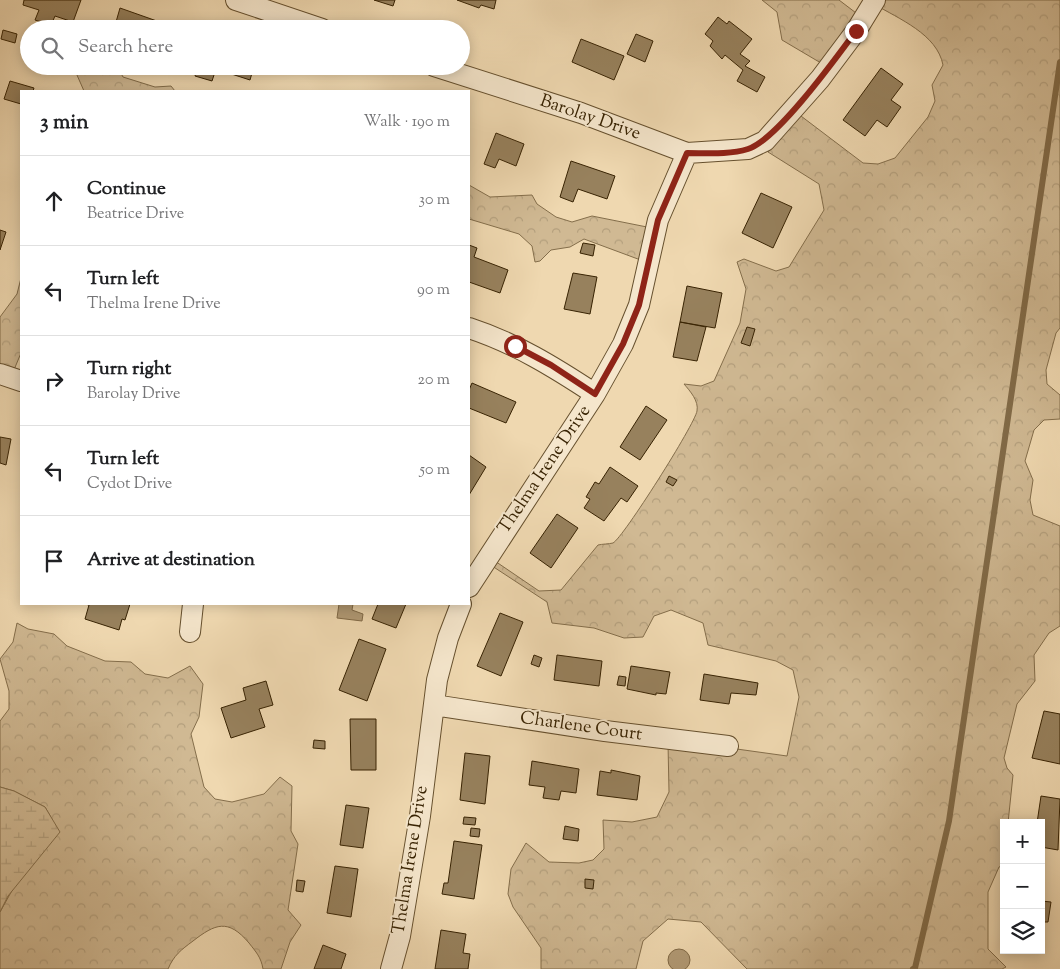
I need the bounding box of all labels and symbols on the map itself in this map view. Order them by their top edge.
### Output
route end [845,20,868,43]
street label: Barolay Drive [536,89,644,147]
route start [504,335,527,358]
street label: Thelma Irene Drive [492,400,598,540]
street label: Charlene Court [518,706,644,748]
street label: Thelma Irene Drive [386,784,436,936]

